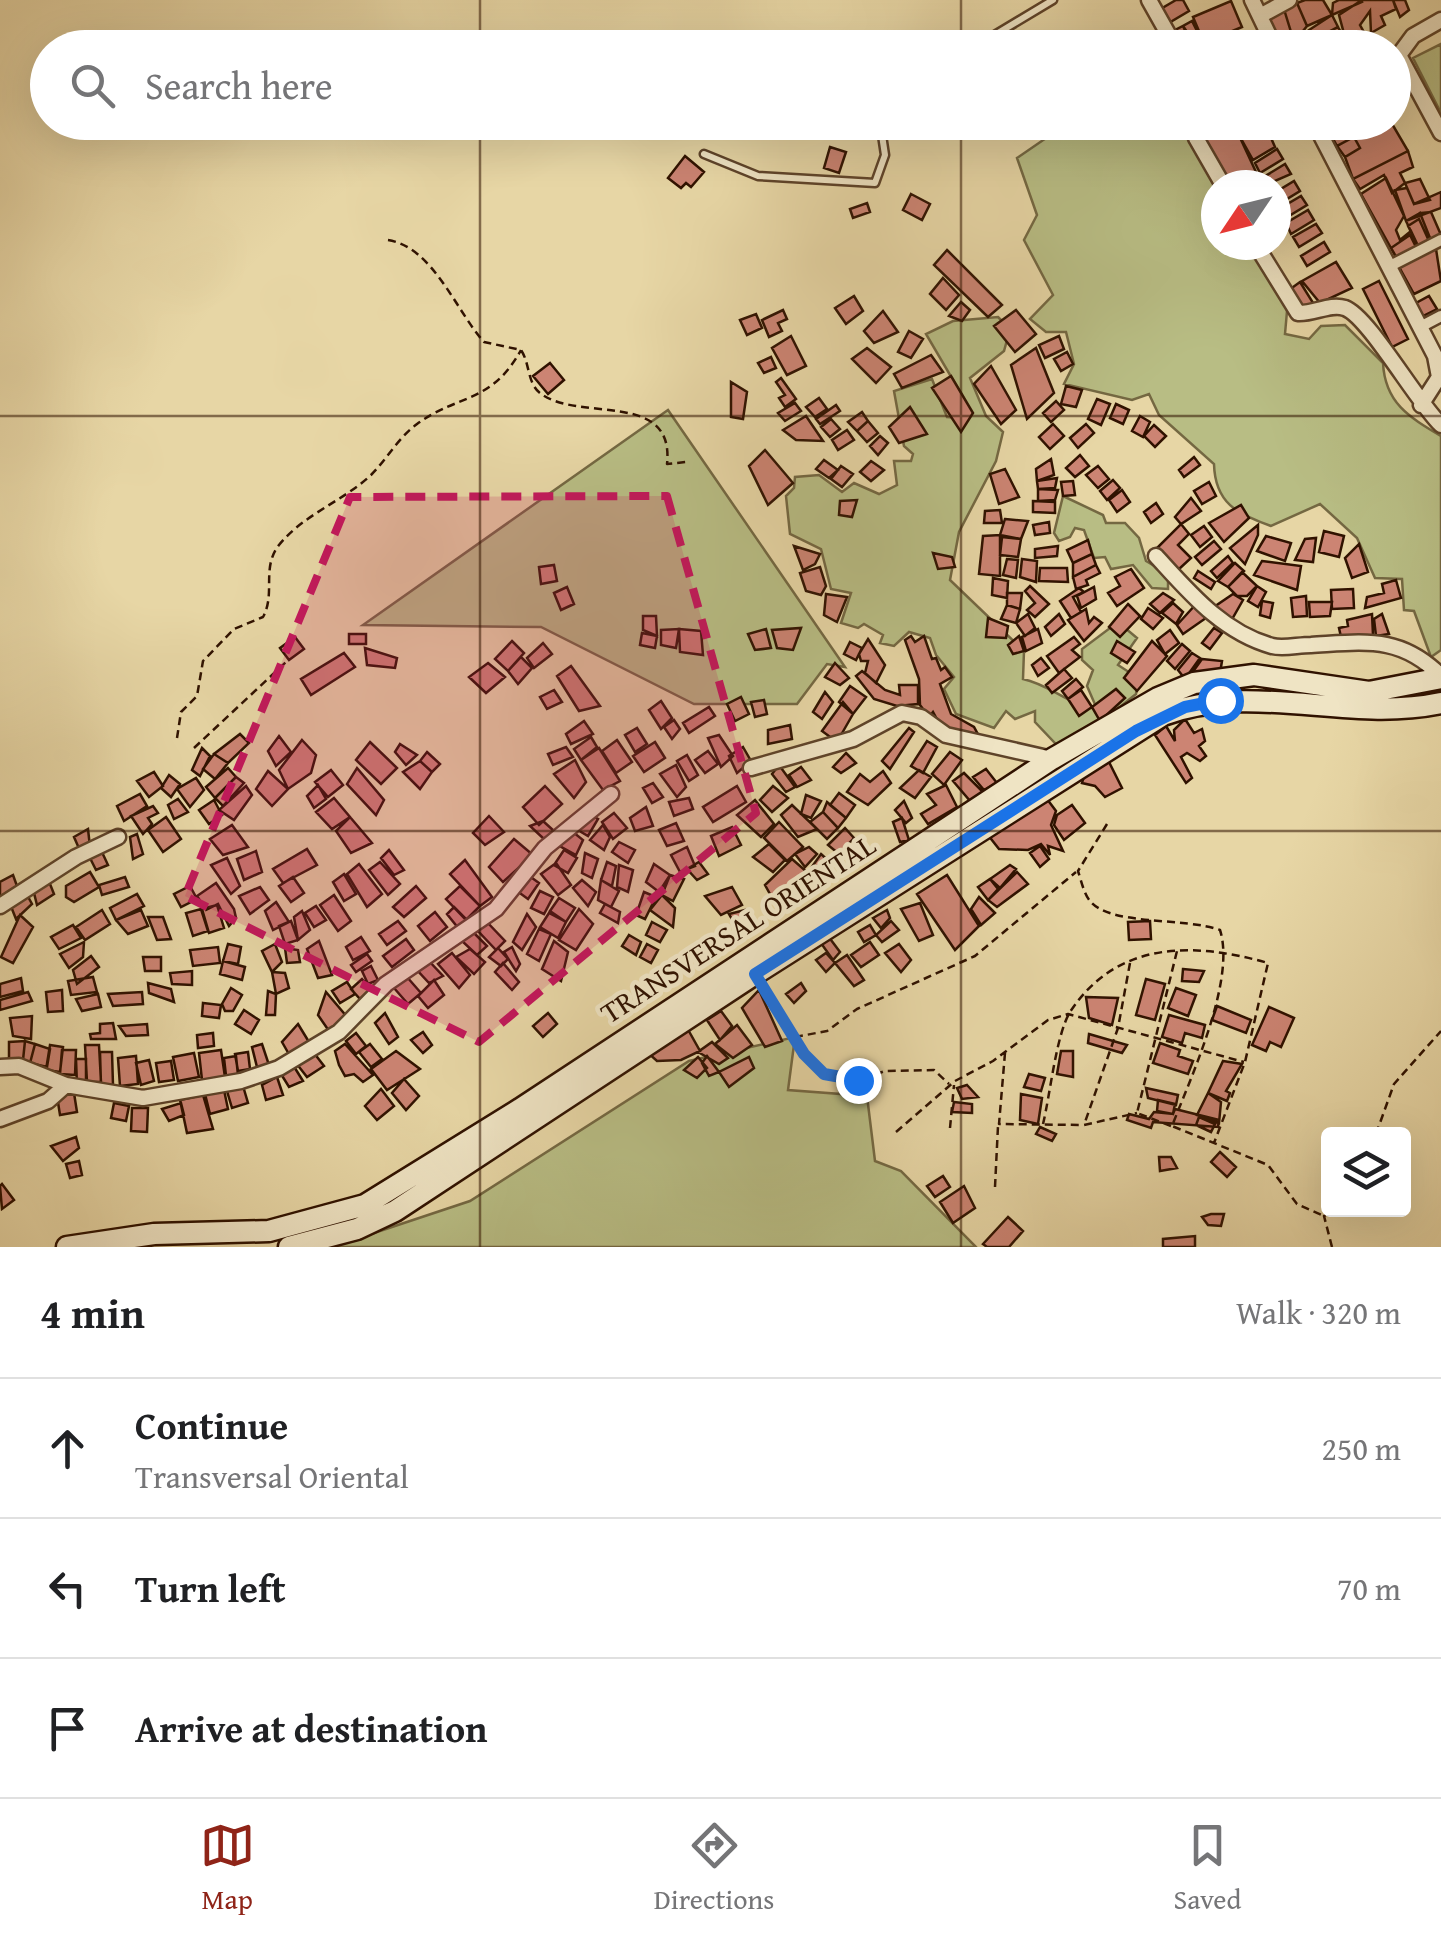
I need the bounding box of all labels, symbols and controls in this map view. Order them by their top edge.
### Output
search box [30,30,1411,140]
text: Search here [145,57,333,113]
icon: search [65,58,120,113]
north arrow [1201,170,1291,260]
route start [1198,678,1244,724]
street label: TRANSVERSAL ORIENTAL [591,822,884,1034]
route end [836,1058,882,1104]
map controls [1321,1127,1411,1217]
button: layers [1321,1127,1411,1217]
text: 4 min [40,1282,145,1343]
text: Walk · 320 m [1236,1289,1401,1336]
text: Continue [135,1397,288,1453]
icon: ahead [40,1421,95,1476]
text: 250 m [1322,1425,1401,1472]
text: Transversal Oriental [135,1453,409,1500]
text: Turn left [135,1560,286,1616]
icon: left [40,1561,95,1616]
text: 70 m [1337,1565,1401,1612]
text: Arrive at destination [135,1700,488,1756]
icon: arrive [40,1701,95,1756]
tab: Map [200,1818,255,1919]
tab: Directions [654,1818,774,1919]
tab: Saved [1174,1818,1241,1919]

